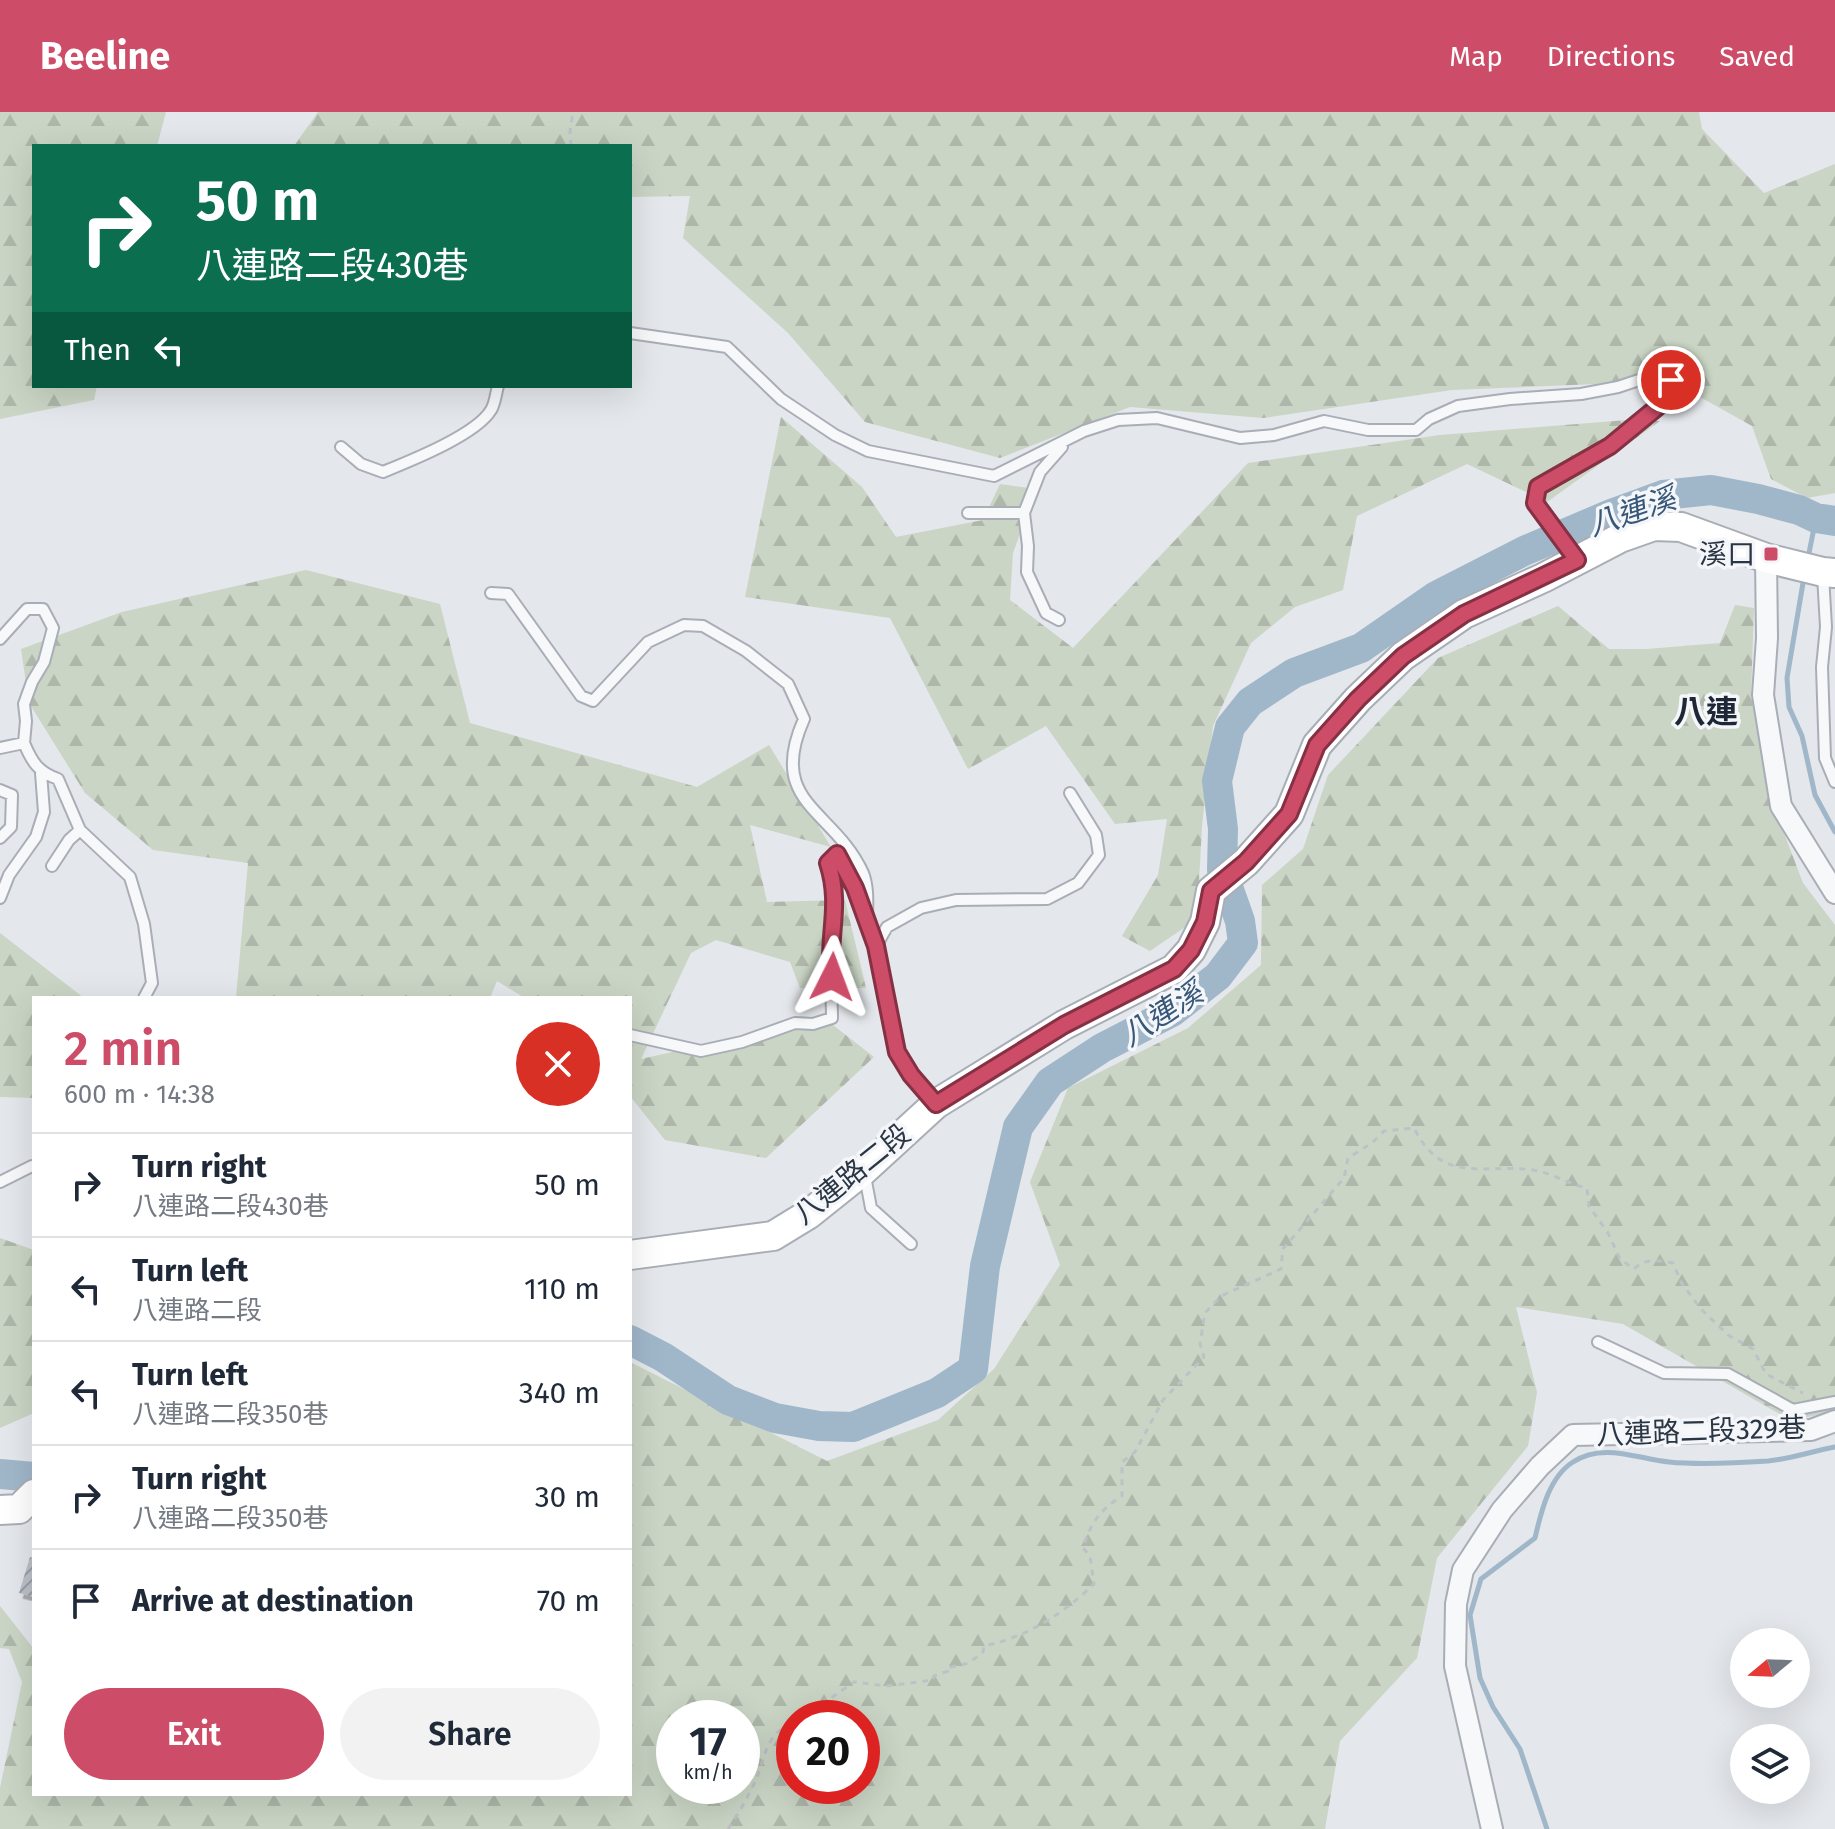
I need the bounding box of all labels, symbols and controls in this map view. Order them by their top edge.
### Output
text: Beeline [40,33,170,79]
text: Map [1449,40,1503,73]
text: Directions [1547,40,1675,73]
text: Saved [1719,40,1795,73]
text: 50 m [196,168,319,235]
icon: right [64,176,168,280]
text: 八連路二段430巷 [196,244,469,288]
icon: left [147,328,191,372]
text: Then [64,332,131,368]
pin [1637,346,1705,414]
icon: arrive [1649,358,1693,402]
water label: 八連溪 [1584,479,1684,544]
place label: 溪口 [1699,538,1755,571]
marker: 溪口 [1762,545,1780,563]
district label: 八連 [1674,693,1738,731]
position arrow [790,935,874,1019]
water label: 八連溪 [1114,972,1213,1054]
text: 2 min [64,1020,182,1078]
button: close [516,1022,600,1106]
text: 600 m · 14:38 [64,1079,215,1110]
street label: 八連路二段 [787,1117,917,1231]
text: Turn right [132,1149,267,1185]
icon: right [64,1163,108,1207]
text: 50 m [535,1167,600,1203]
text: 八連路二段430巷 [132,1191,329,1222]
text: Turn left [132,1253,248,1289]
icon: left [64,1267,108,1311]
text: 110 m [524,1271,600,1307]
text: 八連路二段 [132,1295,262,1326]
text: Turn left [132,1357,248,1393]
icon: left [64,1371,108,1415]
text: 340 m [519,1375,600,1411]
text: 八連路二段350巷 [132,1399,329,1430]
street label: 八連路二段329巷 [1595,1411,1807,1451]
text: Turn right [132,1461,267,1497]
icon: right [64,1475,108,1519]
text: 30 m [535,1479,600,1515]
text: 八連路二段350巷 [132,1503,329,1534]
icon: arrive [64,1579,108,1623]
text: Arrive at destination [132,1583,414,1619]
text: 70 m [537,1583,600,1619]
north arrow [1730,1628,1810,1708]
map controls [1730,1628,1810,1804]
button: Exit [64,1688,324,1780]
button: Share [340,1688,600,1780]
speed limit sign: 20 [776,1700,880,1804]
text: 17 [689,1718,727,1766]
button: layers [1730,1724,1810,1804]
text: km/h [683,1760,733,1784]

